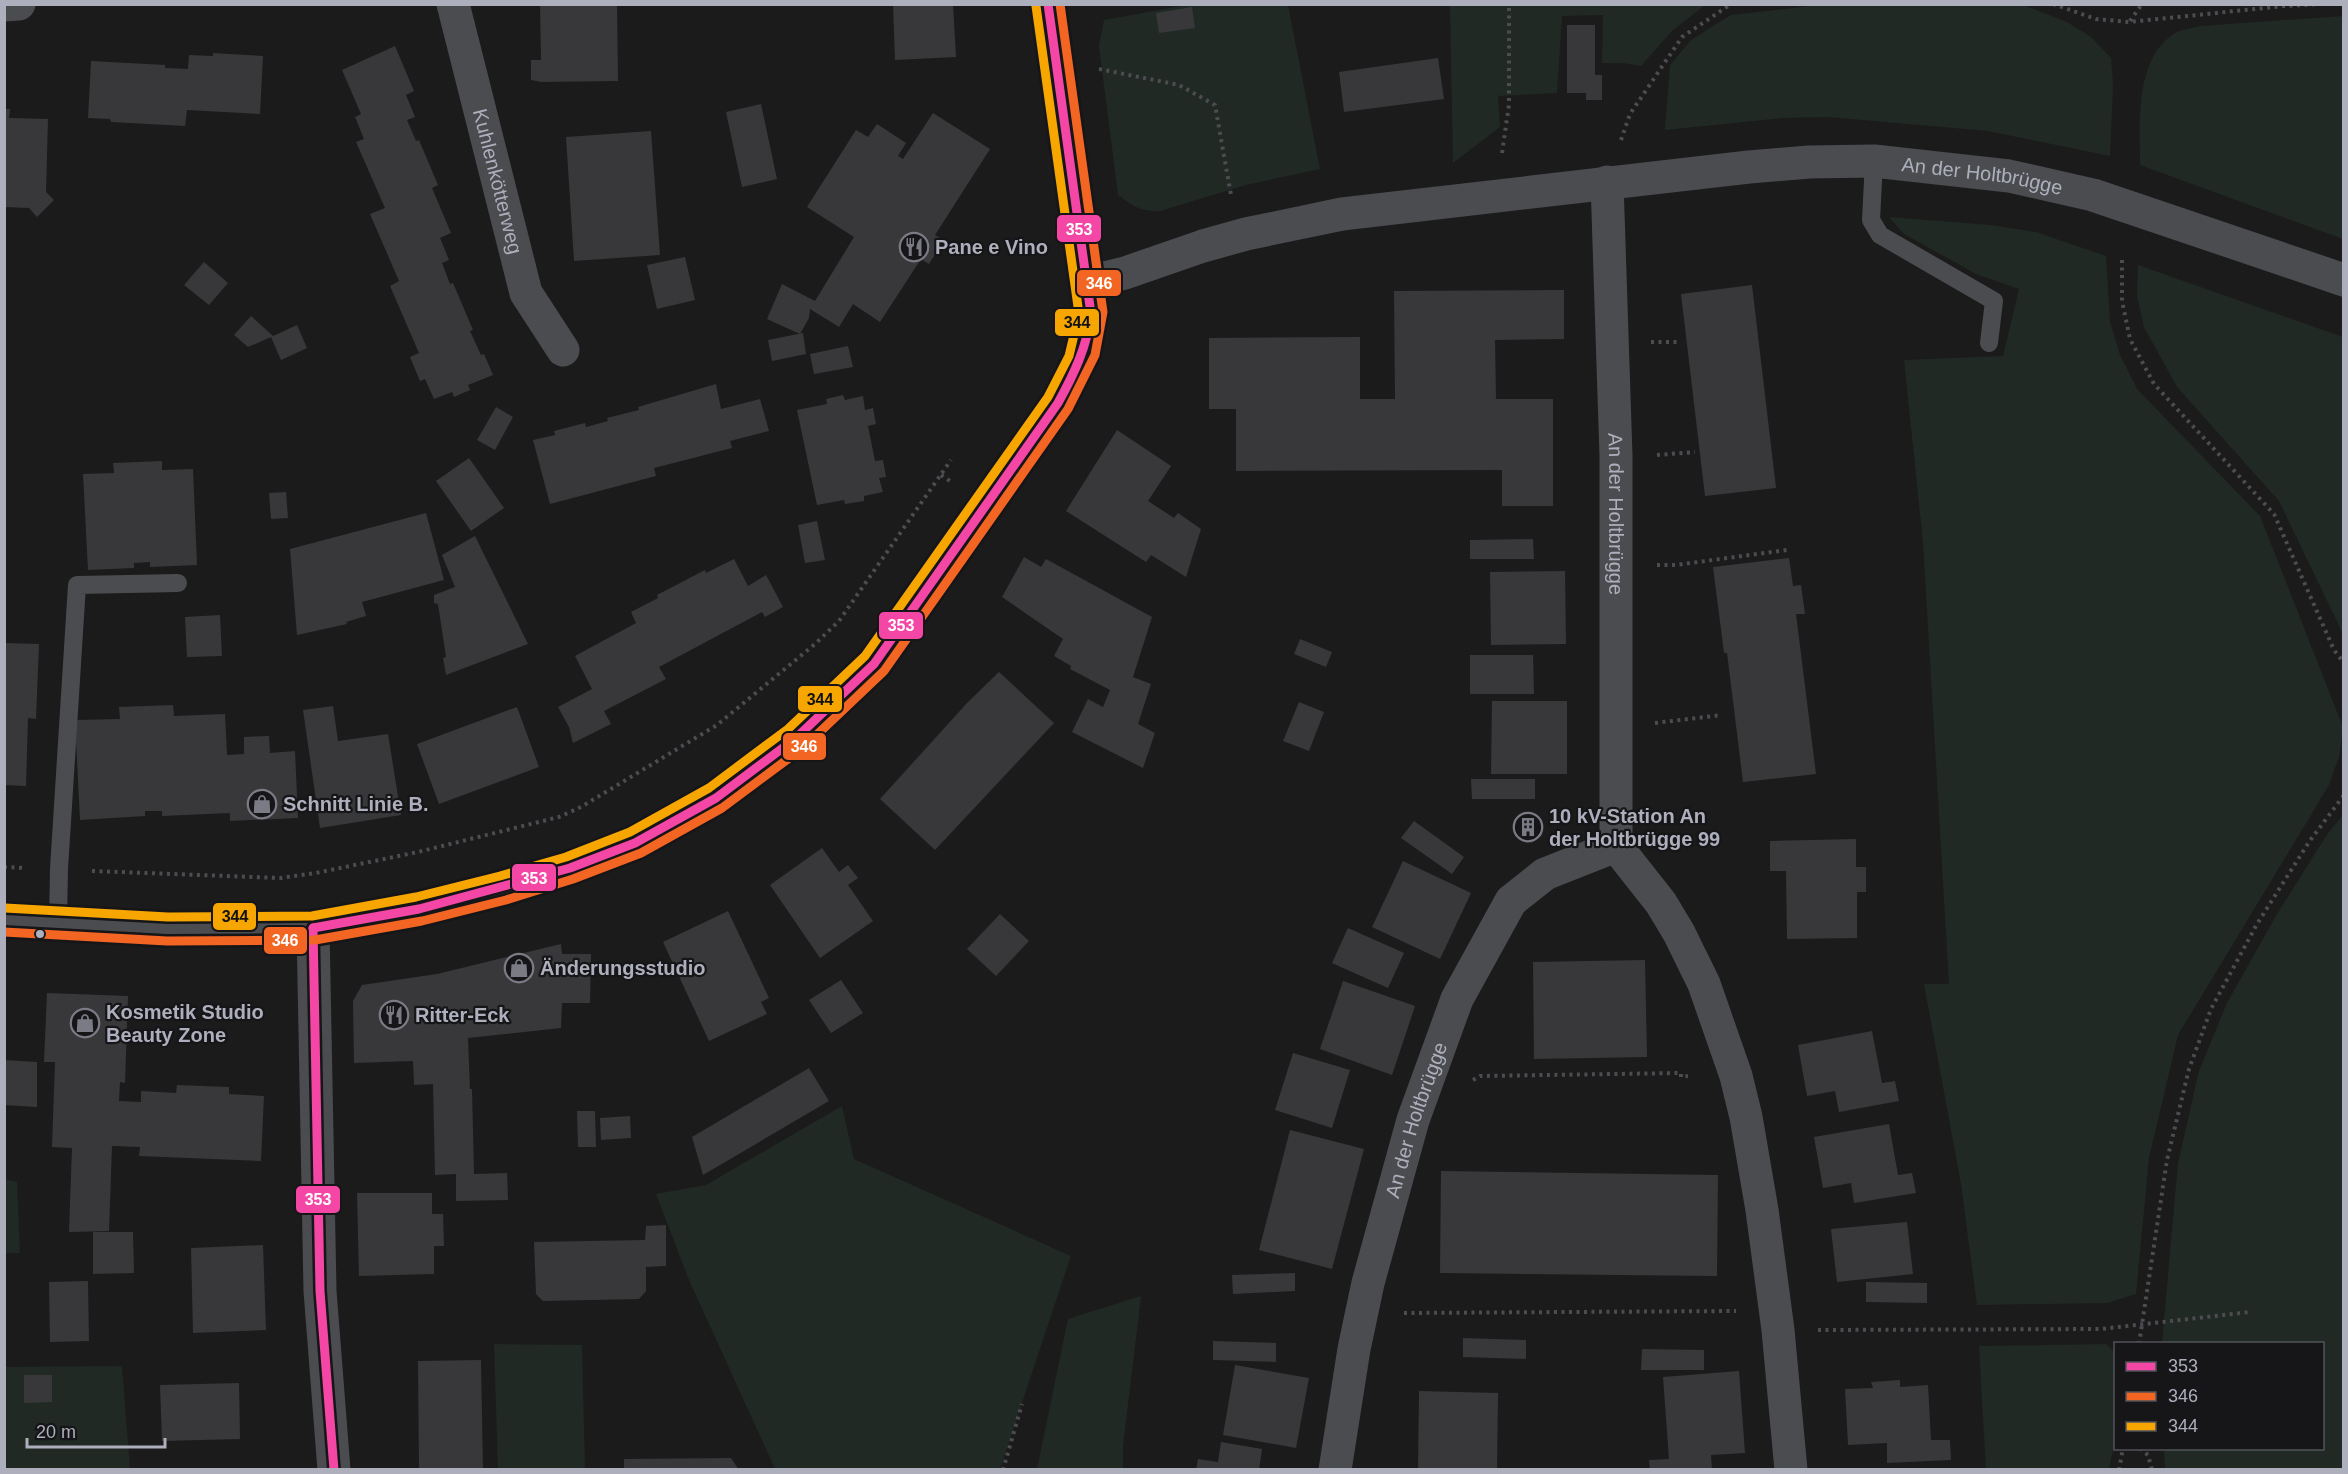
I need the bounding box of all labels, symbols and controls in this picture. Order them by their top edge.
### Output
street label: Kuhlenkötterweg [469,106,527,256]
street label: An der Holtbrügge [1901,153,2065,199]
line badge: 353 [1056,214,1102,243]
text: 353 [1066,221,1092,238]
restaurant icon: Pane e Vino [898,231,930,263]
place label: Pane e Vino [935,236,1048,258]
line badge: 346 [1076,269,1122,297]
text: 346 [1086,275,1112,292]
line badge: 344 [1054,308,1100,337]
text: 344 [1064,314,1090,331]
street label: An der Holtbrügge [1604,432,1627,595]
line badge: 353 [878,611,924,640]
text: 353 [888,617,914,634]
line badge: 344 [797,685,843,713]
text: 344 [807,691,833,708]
line badge: 346 [782,732,827,761]
text: 346 [791,738,817,755]
shop icon: Schnitt Linie B. [246,788,278,820]
place label: Schnitt Linie B. [283,793,429,815]
place label: 10 kV-Station An der Holtbrügge 99 [1549,805,1720,850]
building icon: 10 kV-Station An der Holtbrügge 99 [1512,811,1544,843]
line badge: 353 [511,863,557,892]
text: 353 [521,870,547,887]
line badge: 344 [212,902,257,931]
text: 344 [222,908,248,925]
line badge: 346 [263,926,308,955]
unlabelled marker [34,928,46,940]
text: 346 [272,932,298,949]
shop icon: Änderungsstudio [503,952,535,984]
place label: Änderungsstudio [540,957,706,979]
restaurant icon: Ritter-Eck [378,999,410,1031]
place label: Kosmetik Studio Beauty Zone [106,1001,264,1046]
place label: Ritter-Eck [415,1004,510,1026]
shop icon: Kosmetik Studio Beauty Zone [69,1007,101,1039]
street label: An der Holtbrügge [1381,1039,1451,1200]
line badge: 353 [295,1185,341,1214]
text: 353 [305,1191,331,1208]
legend [2114,1342,2324,1450]
text: 353 [2168,1356,2198,1376]
text: 346 [2168,1386,2198,1406]
scale bar [27,1411,165,1449]
text: 344 [2168,1416,2198,1436]
text: 20 m [36,1422,76,1442]

